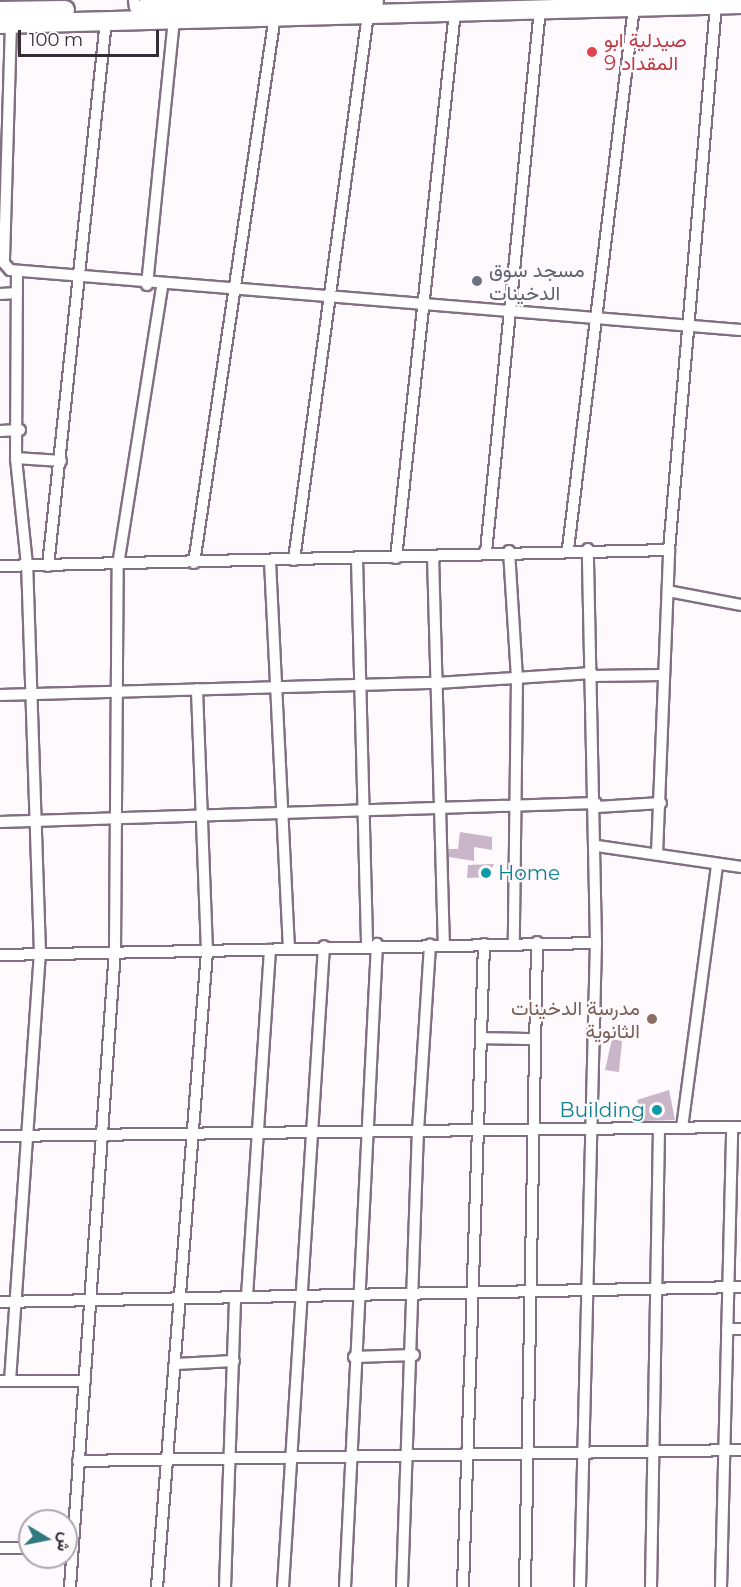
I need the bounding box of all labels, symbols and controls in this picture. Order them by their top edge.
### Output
scale bar [21,18,162,56]
place label: صيدلية ابو المقداد 9 [604,28,687,75]
text: 100 m [29,29,83,51]
marker: صيدلية ابو المقداد 9 [585,45,599,59]
place label: مسجد سوق الدخينات [489,258,585,305]
marker: مسجد سوق الدخينات [470,274,484,288]
place label: Home [498,861,560,885]
marker: Home [479,866,493,880]
place label: مدرسة الدخينات الثانوية [511,996,640,1043]
marker: مدرسة الدخينات الثانوية [645,1012,659,1026]
place label: Building [560,1098,645,1122]
marker: Building [650,1103,664,1117]
north arrow [18,1509,78,1569]
text: ش [53,1531,75,1553]

